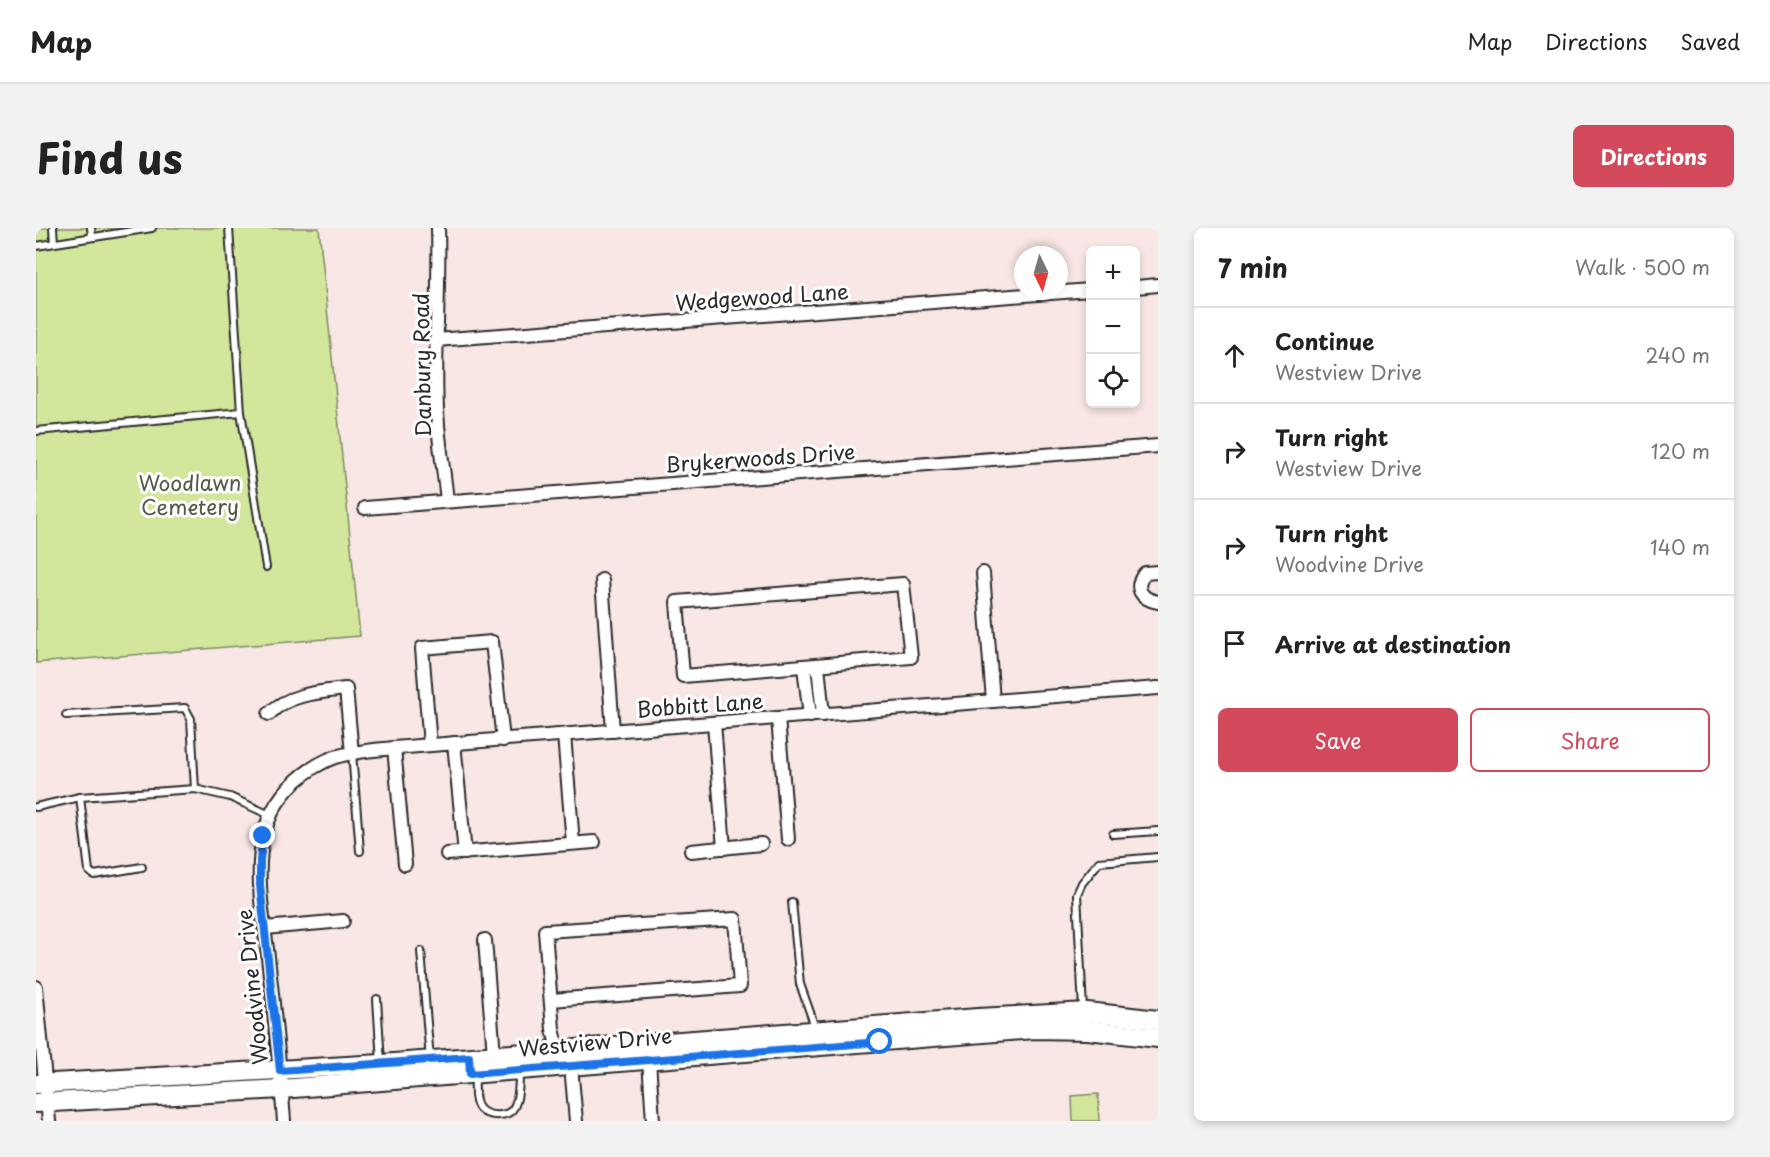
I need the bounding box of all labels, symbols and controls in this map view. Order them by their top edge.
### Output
text: Map [30,20,92,63]
text: Map [1467,25,1512,57]
text: Directions [1545,25,1647,57]
text: Saved [1680,25,1740,57]
text: Find us [36,125,183,188]
button: Directions [1573,125,1734,187]
north arrow [1014,246,1068,300]
map controls [1086,246,1140,408]
button: + [1086,246,1140,300]
text: 7 min [1218,248,1288,287]
text: Walk · 500 m [1575,252,1710,282]
street label: Wedgewood Lane [674,274,850,318]
street label: Danbury Road [404,292,438,438]
button: − [1086,300,1140,354]
text: Continue [1275,324,1374,357]
icon: ahead [1218,339,1251,372]
text: 240 m [1645,340,1710,370]
button: locate [1086,354,1140,408]
text: Westview Drive [1275,357,1422,387]
text: Turn right [1275,420,1388,453]
street label: Brykerwoods Drive [664,434,856,480]
icon: right [1218,435,1251,468]
text: 120 m [1651,436,1710,466]
text: Westview Drive [1275,453,1422,483]
park label: Woodlawn Cemetery [139,466,241,522]
text: Turn right [1275,516,1388,549]
icon: right [1218,531,1251,564]
text: 140 m [1650,532,1710,562]
text: Woodvine Drive [1275,549,1424,579]
icon: arrive [1218,627,1251,660]
text: Arrive at destination [1275,627,1511,660]
street label: Bobbitt Lane [636,684,764,724]
button: Save [1218,708,1458,772]
button: Share [1470,708,1710,772]
route end [249,822,275,848]
street label: Woodvine Drive [227,908,275,1066]
street label: Westview Drive [517,1018,673,1064]
route start [866,1028,892,1054]

